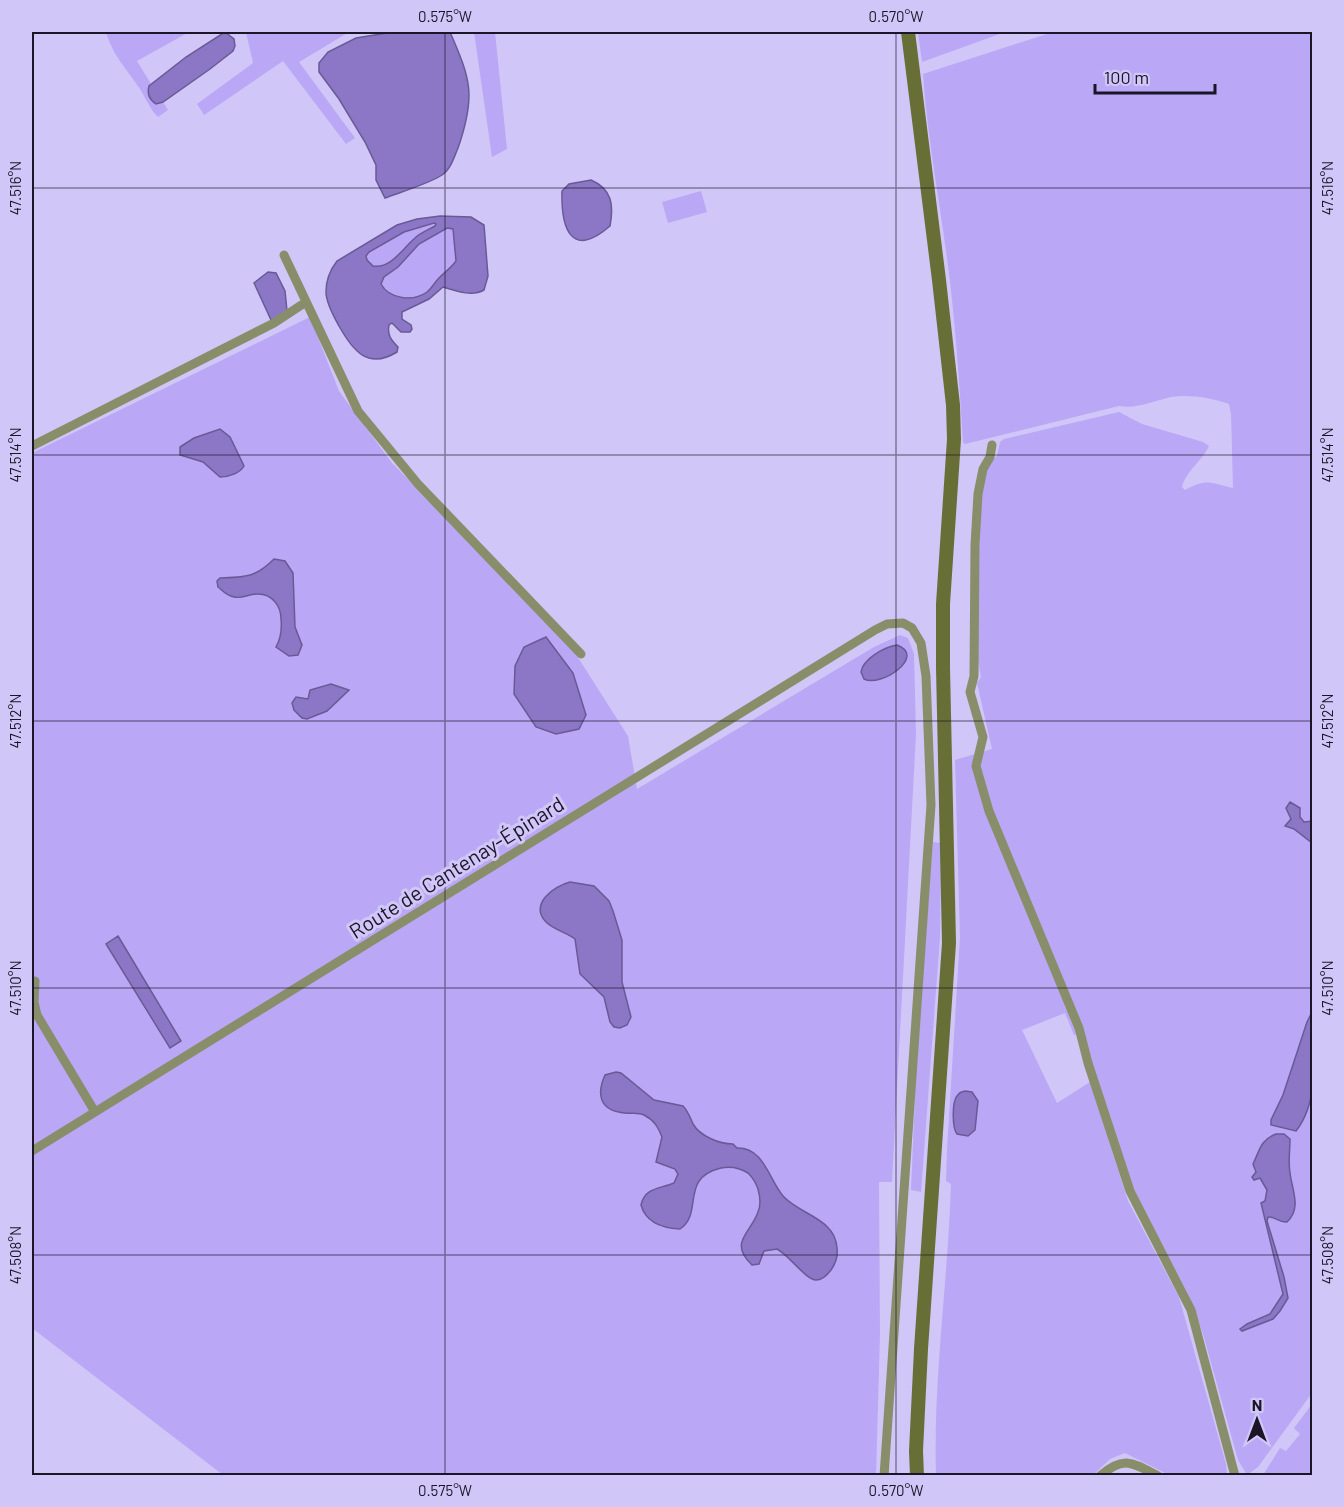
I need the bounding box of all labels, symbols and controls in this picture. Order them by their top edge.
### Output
text: 0.575°W [418,7,472,25]
text: 0.570°W [869,7,923,25]
scale bar [1095,57,1215,95]
text: 100 m [1104,66,1149,88]
text: 47.516°N [6,161,24,215]
text: 47.516°N [1318,161,1336,215]
text: 47.514°N [6,427,24,483]
text: 47.514°N [1318,427,1336,483]
text: 47.512°N [6,694,24,748]
text: 47.512°N [1318,694,1336,748]
street label: Route de Cantenay-Épinard [344,790,568,943]
text: 47.510°N [6,960,24,1016]
text: 47.510°N [1318,960,1336,1016]
text: 47.508°N [6,1226,24,1284]
text: 47.508°N [1318,1226,1336,1284]
north arrow [1227,1390,1287,1450]
text: N [1252,1395,1262,1414]
text: 0.575°W [418,1481,472,1499]
text: 0.570°W [869,1481,923,1499]

